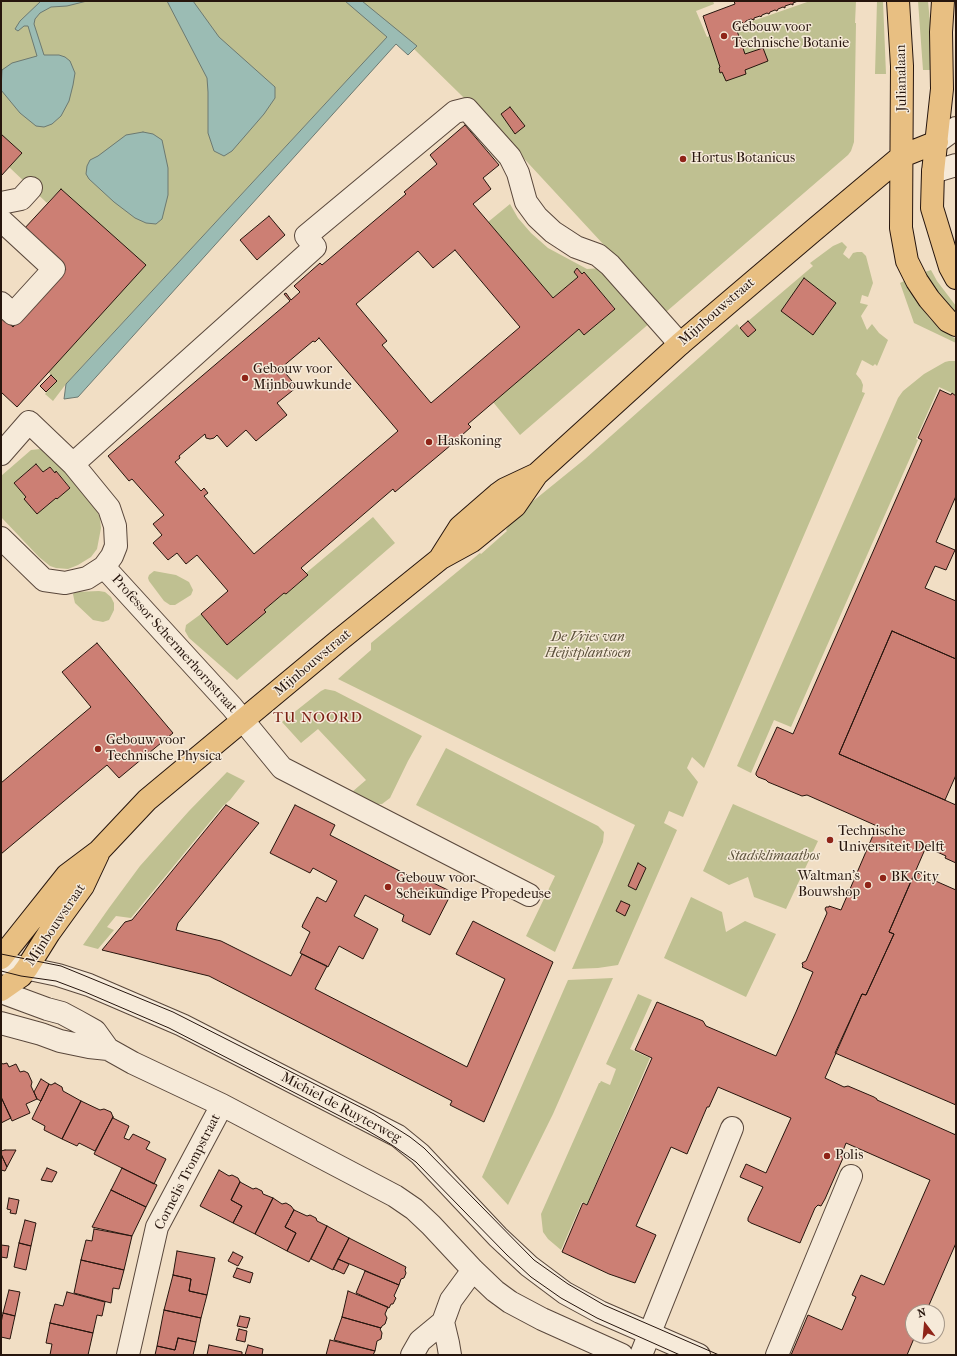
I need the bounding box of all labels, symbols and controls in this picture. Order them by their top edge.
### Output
place label: Gebouw voor Technische Botanie [732,20,849,52]
marker: Gebouw voor Technische Botanie [719,31,729,41]
street label: Julianalaan [893,44,911,112]
place label: Hortus Botanicus [691,151,795,167]
marker: Hortus Botanicus [678,154,688,164]
street label: Mijnbouwstraat [676,274,758,350]
place label: Gebouw voor Mijnbouwkunde [253,362,352,394]
marker: Gebouw voor Mijnbouwkunde [240,373,250,383]
place label: Haskoning [437,434,502,450]
marker: Haskoning [424,437,434,447]
street label: Professor Schermerhornstraat [107,571,241,717]
street label: Mijnbouwstraat [271,626,355,700]
park label: De Vries van Heijstplantsoen [545,630,631,662]
district label: TU NOORD [273,709,363,727]
place label: Gebouw voor Technische Physica [106,733,222,766]
marker: Gebouw voor Technische Physica [93,744,103,754]
place label: Technische Universiteit Delft [838,824,945,856]
marker: Technische Universiteit Delft [825,835,835,845]
park label: Stadsklimaatbos [728,849,820,865]
place label: Waltman's Bouwshop [798,869,860,902]
place label: BK City [891,870,939,886]
place label: Gebouw voor Scheikundige Propedeuse [396,871,551,904]
marker: BK City [878,873,888,883]
marker: Waltman's Bouwshop [863,880,873,890]
street label: Mijnbouwstraat [22,881,90,969]
marker: Gebouw voor Scheikundige Propedeuse [383,882,393,892]
street label: Michiel de Ruyterweg [278,1069,404,1147]
street label: Cornelis Trompstraat [151,1111,225,1233]
place label: Polis [835,1148,863,1164]
marker: Polis [822,1151,832,1161]
north arrow [905,1304,945,1344]
text: N [916,1306,928,1320]

